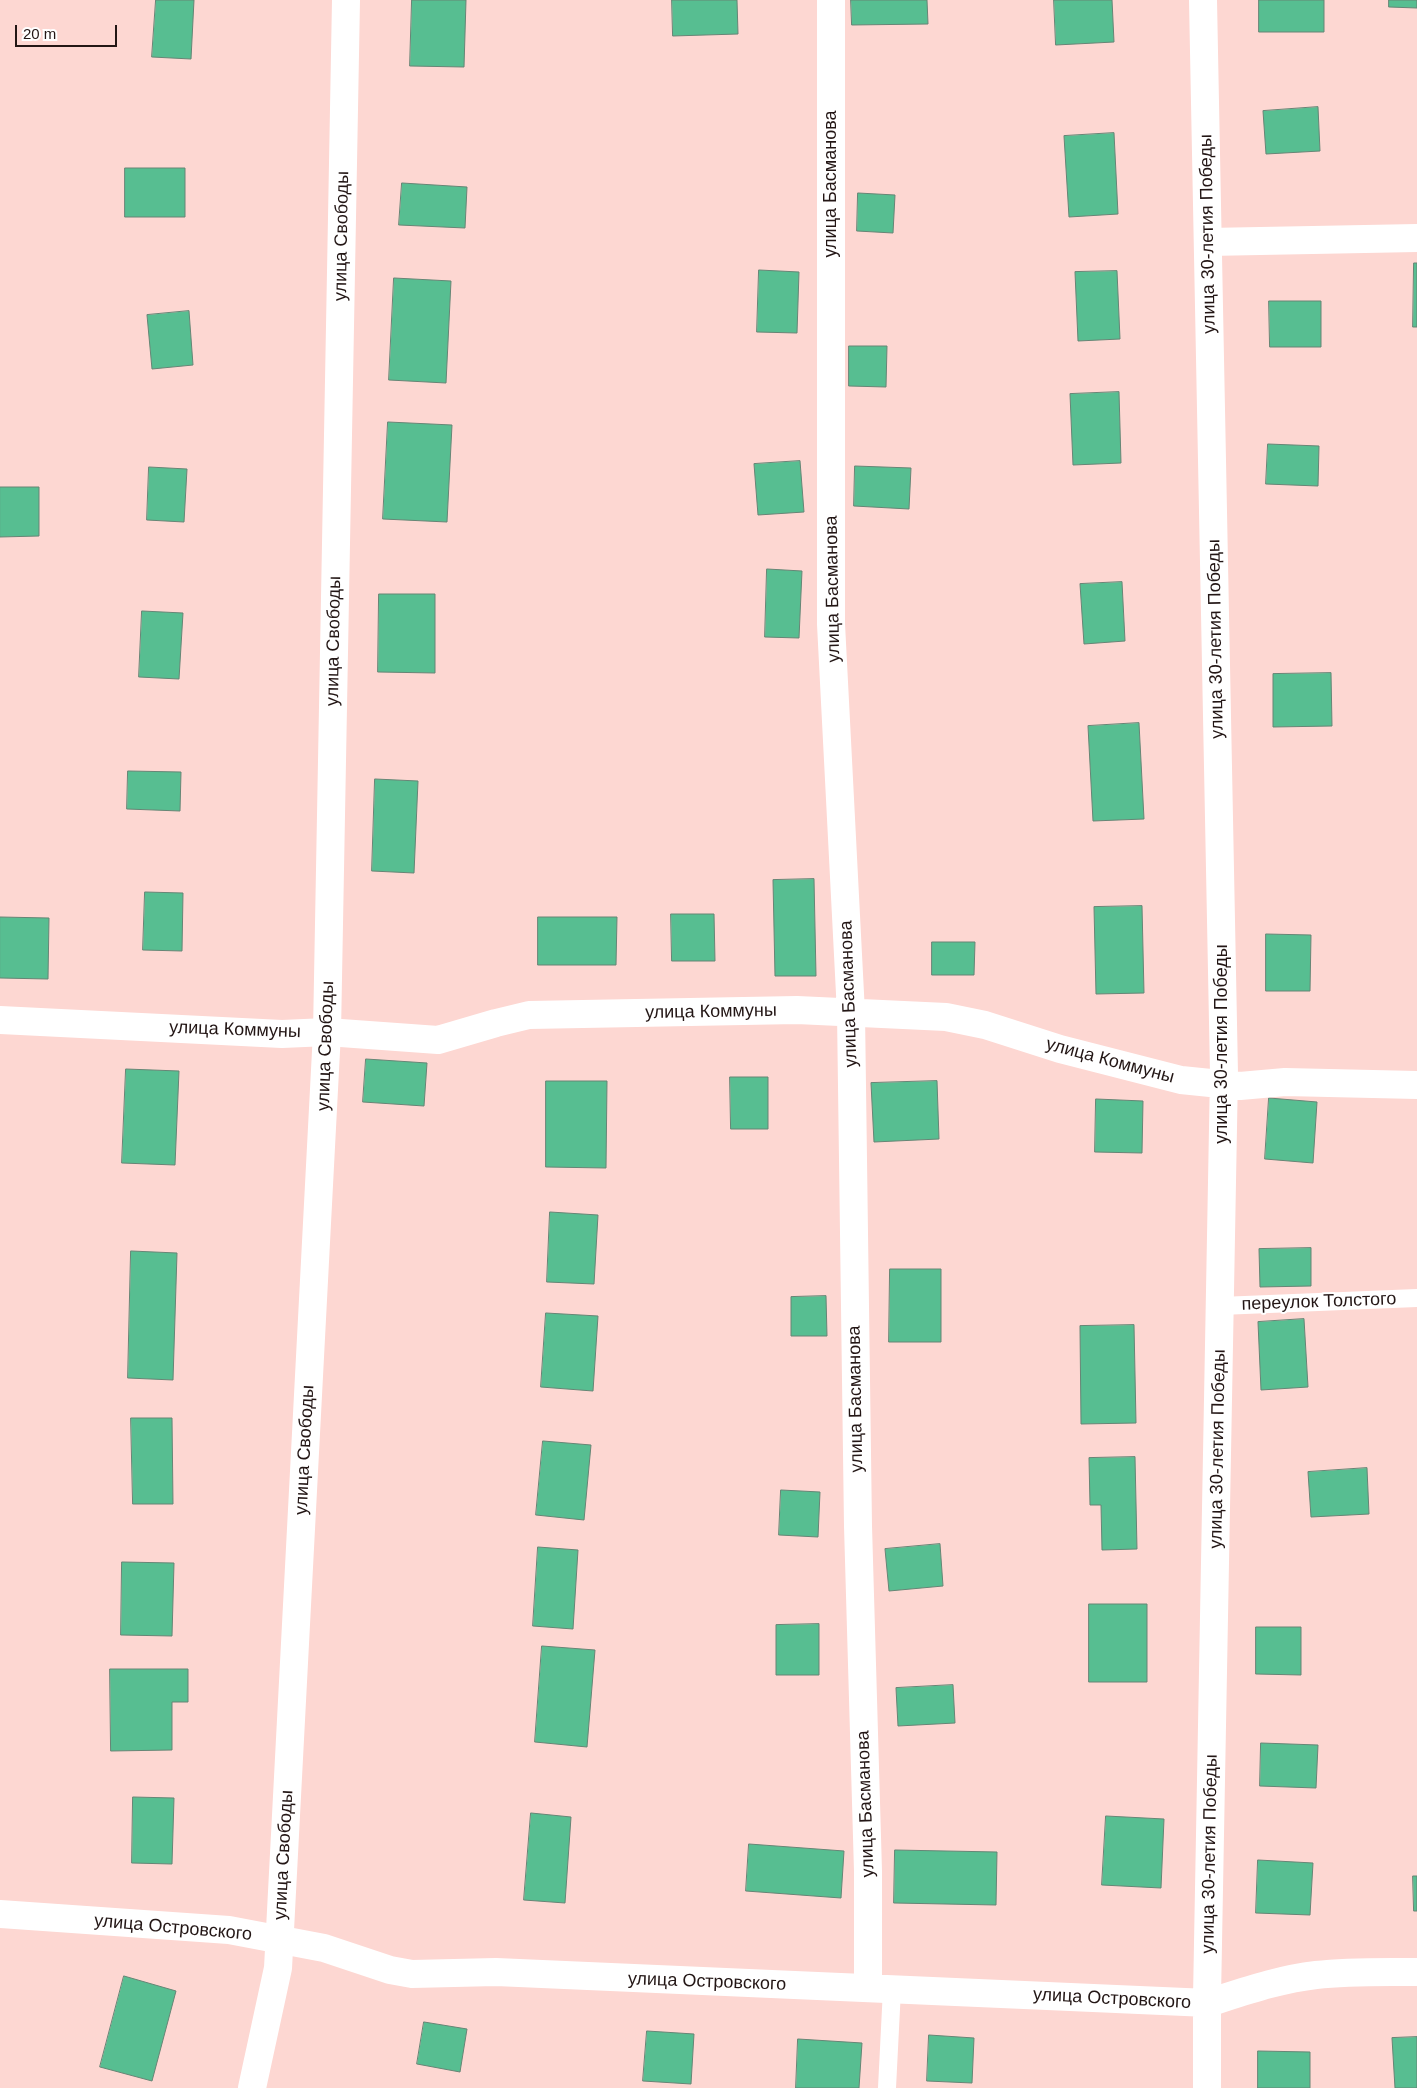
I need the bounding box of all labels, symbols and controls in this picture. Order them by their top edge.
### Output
scale bar [18,15,120,47]
text: 20 m [23,25,56,42]
street label: улица Басманова [820,110,842,258]
street label: улица 30-летия Победы [1195,134,1221,334]
street label: улица Свободы [330,171,354,301]
street label: улица Басманова [821,515,845,663]
street label: улица 30-летия Победы [1203,539,1229,739]
street label: улица Свободы [322,576,346,706]
street label: улица Басманова [836,920,862,1068]
street label: улица 30-летия Победы [1211,944,1233,1144]
street label: улица Свободы [313,981,339,1111]
street label: улица Коммуны [645,1000,777,1024]
street label: улица Коммуны [169,1017,301,1043]
street label: улица Коммуны [1044,1034,1176,1088]
street label: переулок Толстого [1241,1289,1397,1315]
street label: улица Басманова [844,1325,868,1473]
street label: улица 30-летия Победы [1205,1349,1231,1549]
street label: улица Свободы [291,1384,319,1516]
street label: улица Басманова [853,1730,879,1878]
street label: улица 30-летия Победы [1197,1754,1223,1954]
street label: улица Свободы [270,1789,298,1921]
street label: улица Островского [93,1910,253,1946]
street label: улица Островского [627,1968,787,1996]
street label: улица Островского [1032,1984,1192,2014]

